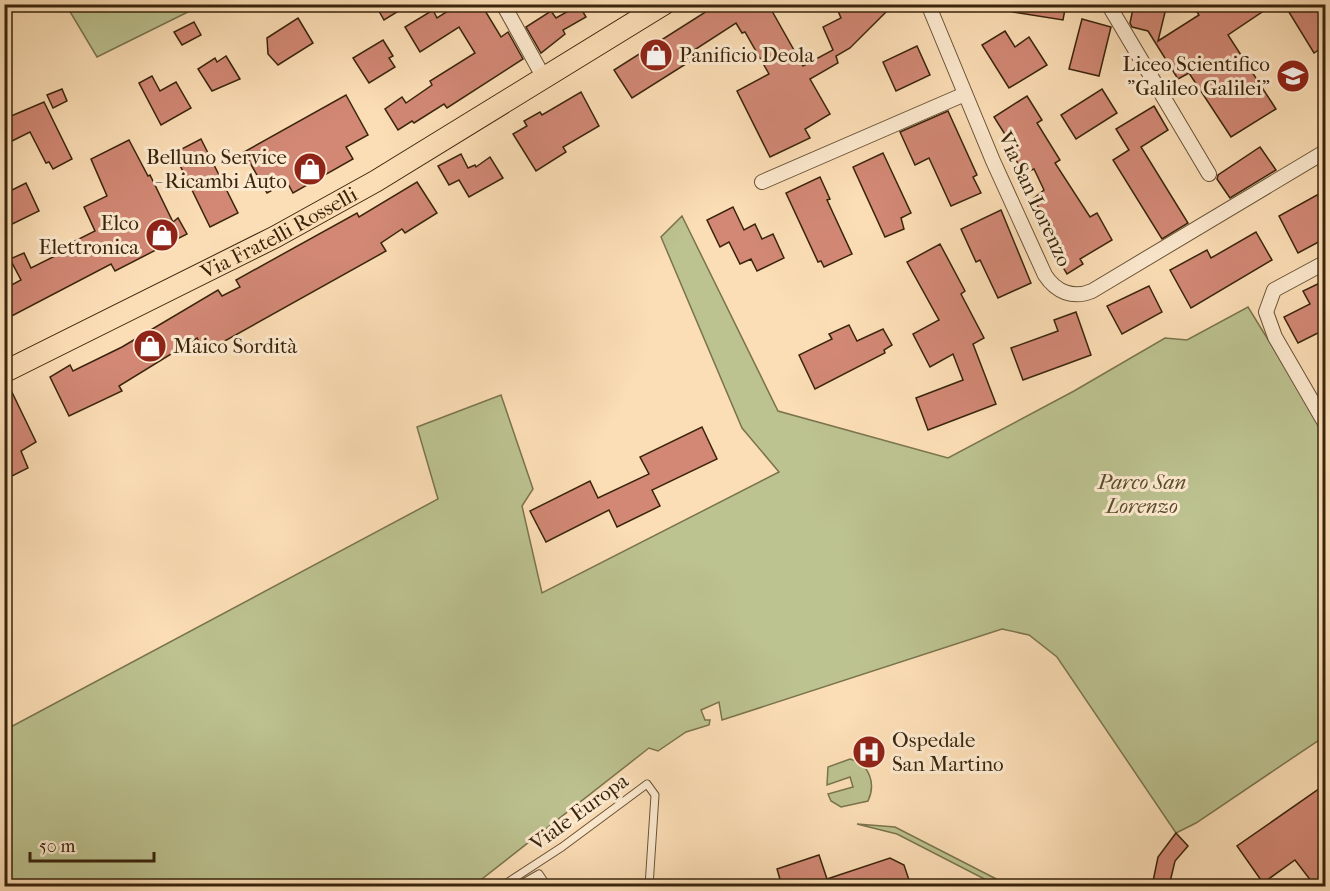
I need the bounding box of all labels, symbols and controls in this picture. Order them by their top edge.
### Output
shop icon: Panificio Deola [638,37,674,73]
place label: Panificio Deola [679,43,814,67]
place label: Liceo Scientifico "Galileo Galilei" [1123,52,1270,100]
school or university icon: Liceo Scientifico "Galileo Galilei" [1275,58,1311,94]
street label: Via San Lorenzo [993,127,1077,270]
place label: Belluno Service - Ricambi Auto [146,145,287,193]
shop icon: Belluno Service - Ricambi Auto [292,151,328,187]
street label: Via Fratelli Rosselli [196,182,361,285]
place label: Elco Elettronica [39,211,139,259]
shop icon: Elco Elettronica [144,217,180,253]
shop icon: Maico Sordità [132,328,168,364]
place label: Maico Sordità [173,334,297,358]
park label: Parco San Lorenzo [1097,470,1186,518]
place label: Ospedale San Martino [892,728,1004,776]
hospital icon: Ospedale San Martino [851,734,887,770]
street label: Viale Europa [524,768,633,856]
scale bar [30,825,154,863]
text: 50 m [39,836,76,857]

